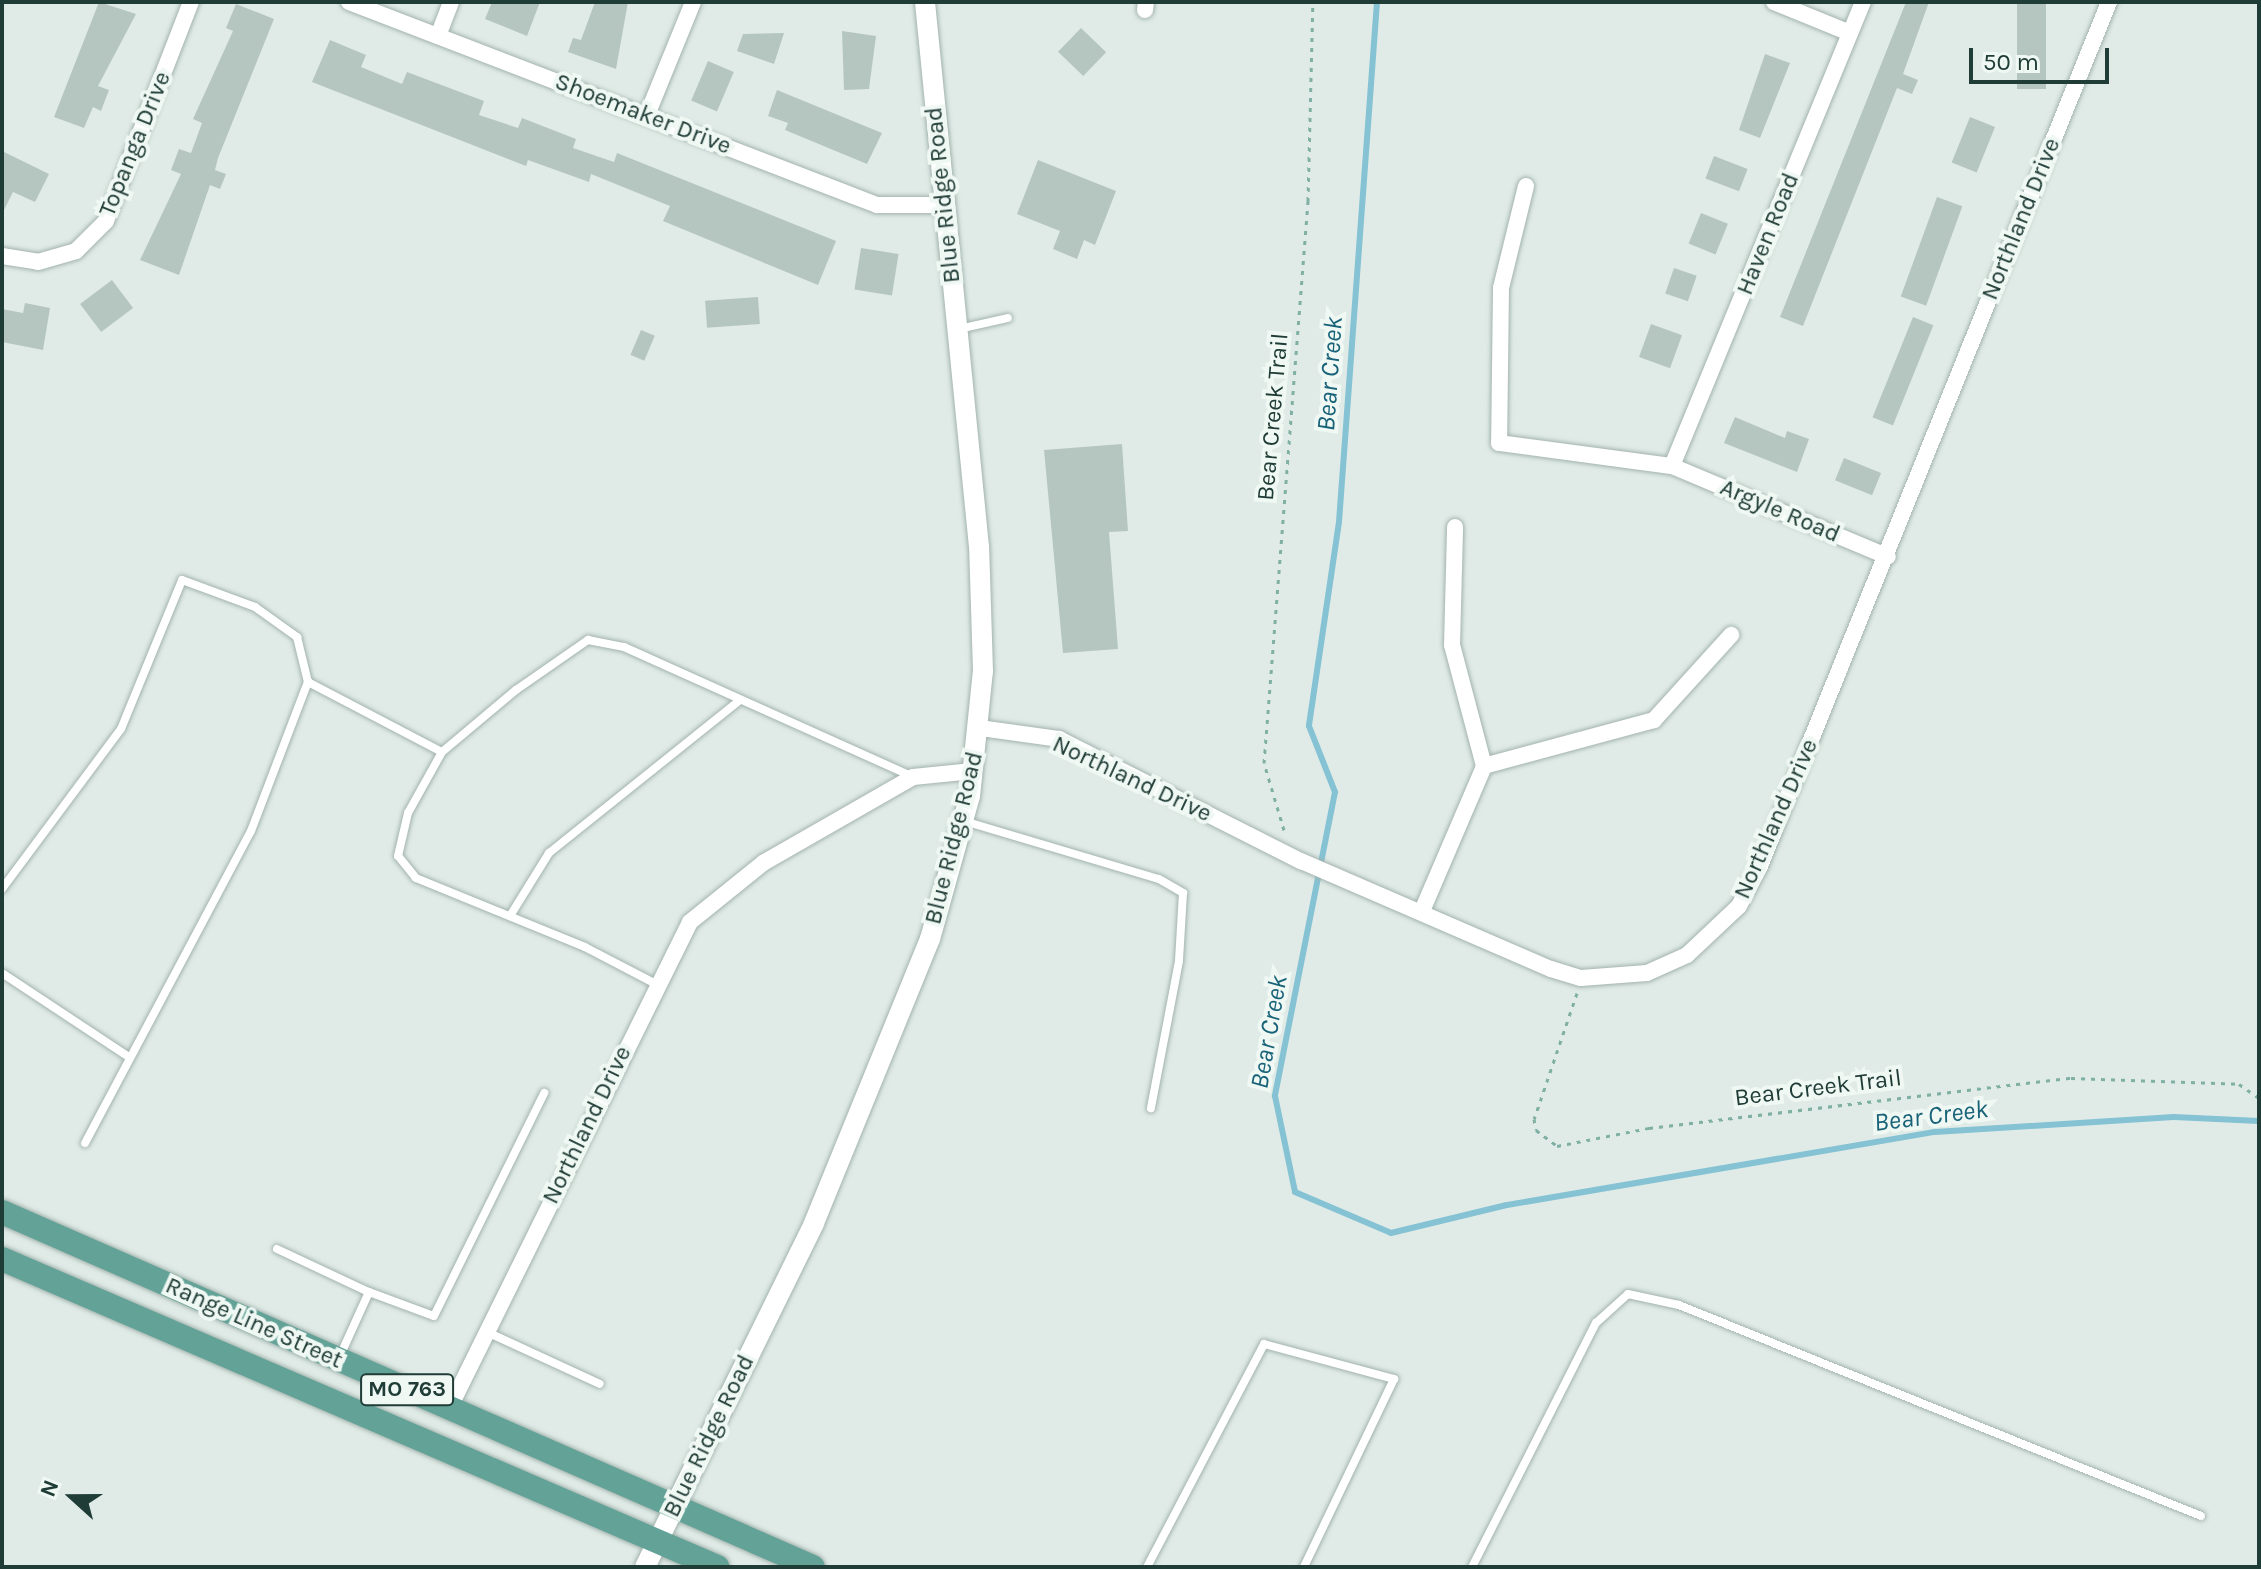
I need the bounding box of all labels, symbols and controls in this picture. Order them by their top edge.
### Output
scale bar [1973,32,2113,82]
text: 50 m [1983,48,2039,76]
street label: Topanga Drive [93,67,177,221]
street label: Shoemaker Drive [551,67,735,161]
street label: Blue Ridge Road [919,105,967,285]
street label: Northland Drive [1975,134,2067,304]
street label: Haven Road [1730,169,1806,299]
water label: Bear Creek [1310,316,1350,432]
street label: Bear Creek Trail [1251,332,1295,502]
street label: Argyle Road [1716,473,1844,549]
street label: Northland Drive [1048,730,1216,828]
street label: Northland Drive [1728,735,1824,903]
street label: Blue Ridge Road [919,749,989,927]
water label: Bear Creek [1244,973,1294,1091]
street label: Northland Drive [536,1041,638,1209]
street label: Bear Creek Trail [1733,1063,1903,1113]
water label: Bear Creek [1872,1094,1990,1138]
street label: Range Line Street [161,1271,347,1375]
street label: Blue Ridge Road [657,1350,761,1522]
road number: MO 763 [359,1372,455,1408]
north arrow [32,1457,112,1537]
text: N [35,1476,65,1500]

